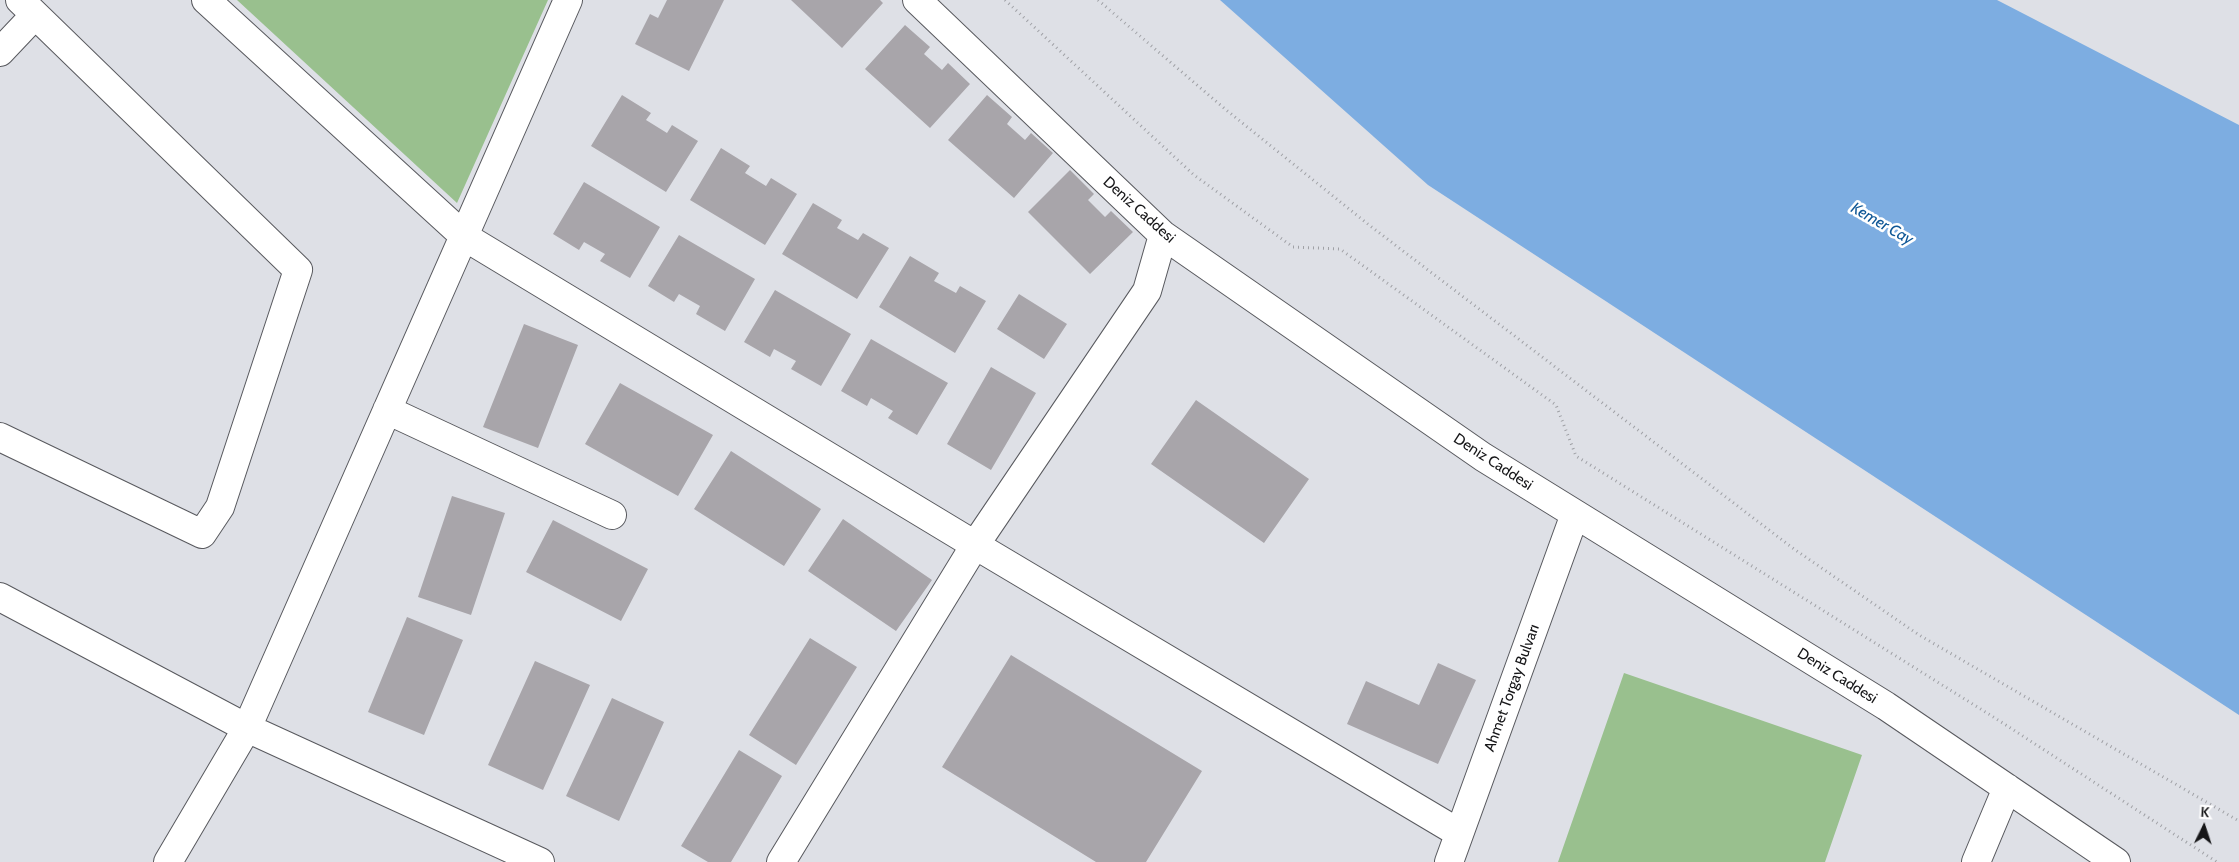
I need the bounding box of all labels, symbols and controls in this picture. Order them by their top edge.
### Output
street label: Deniz Caddesi [1099,173,1179,247]
water label: Kemer Cay [1847,198,1917,250]
street label: Deniz Caddesi [1450,430,1536,494]
street label: Ahmet Torgay Bulvarı [1481,622,1543,754]
street label: Deniz Caddesi [1794,644,1880,708]
north arrow [2179,802,2229,852]
text: K [2200,803,2210,821]

